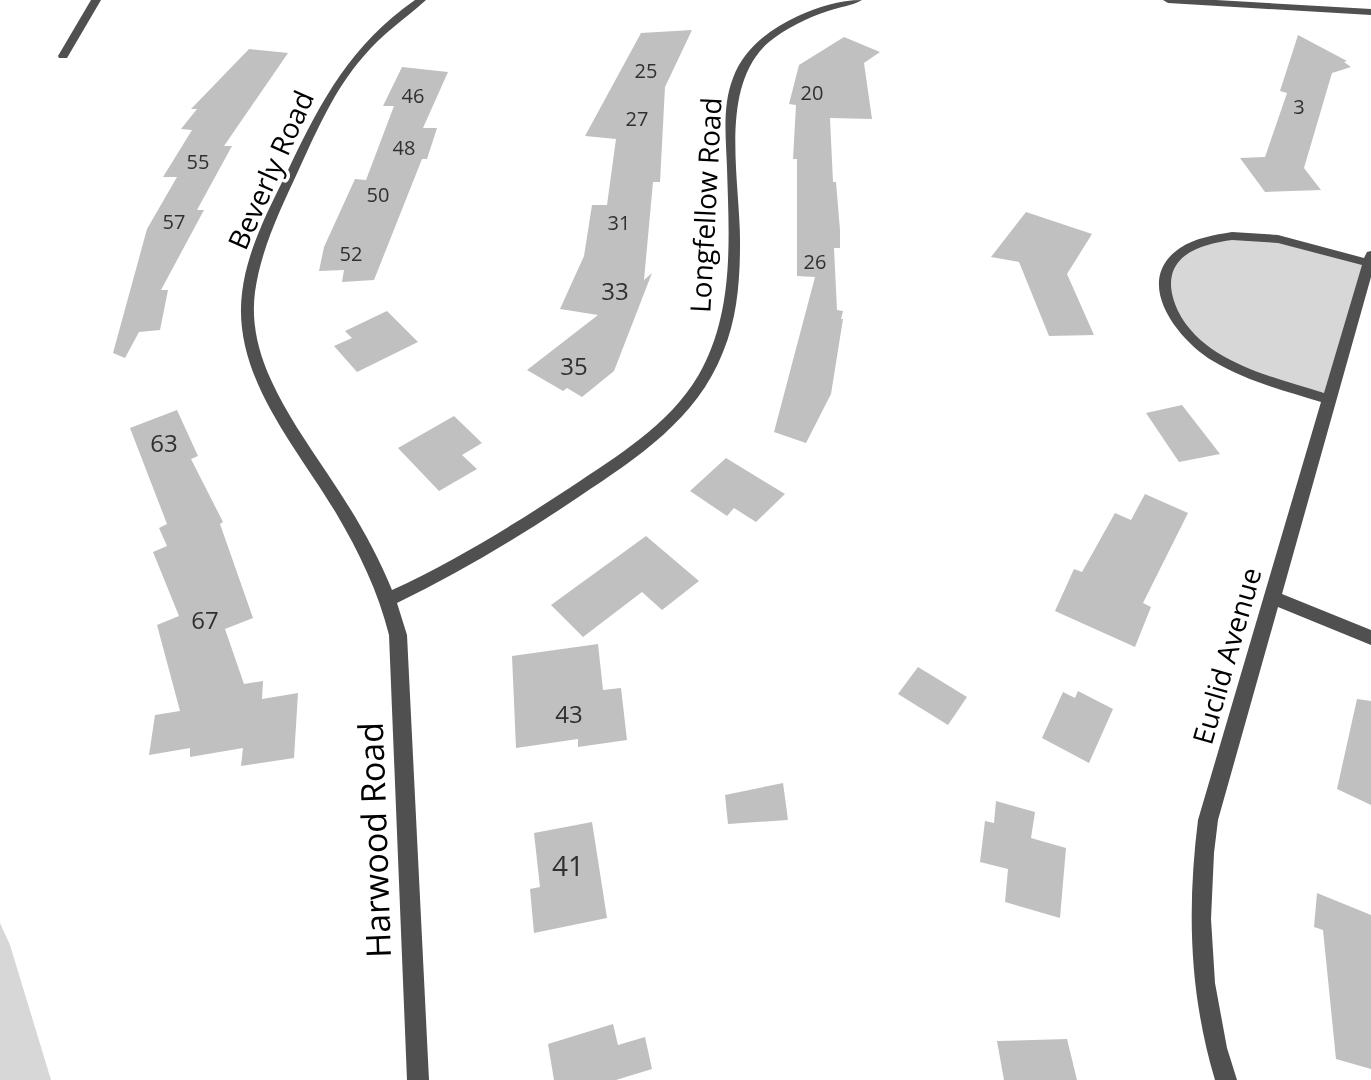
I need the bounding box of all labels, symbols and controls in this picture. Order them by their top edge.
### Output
house number: 25 [635,57,657,84]
house number: 20 [801,79,823,106]
house number: 46 [402,82,424,109]
street label: Beverly Road [218,84,322,255]
house number: 3 [1293,93,1305,120]
street label: Longfellow Road [680,96,730,314]
house number: 27 [626,105,648,132]
house number: 48 [393,134,415,161]
house number: 55 [187,148,209,175]
house number: 50 [367,181,389,208]
house number: 57 [163,208,185,235]
house number: 31 [608,209,630,236]
house number: 52 [340,240,362,267]
house number: 26 [804,248,826,275]
house number: 33 [601,274,629,307]
house number: 35 [560,349,588,382]
house number: 63 [150,426,178,459]
street label: Euclid Avenue [1183,563,1269,749]
house number: 67 [191,603,219,636]
house number: 43 [555,697,583,730]
street label: Harwood Road [347,721,401,959]
house number: 41 [552,846,584,884]

